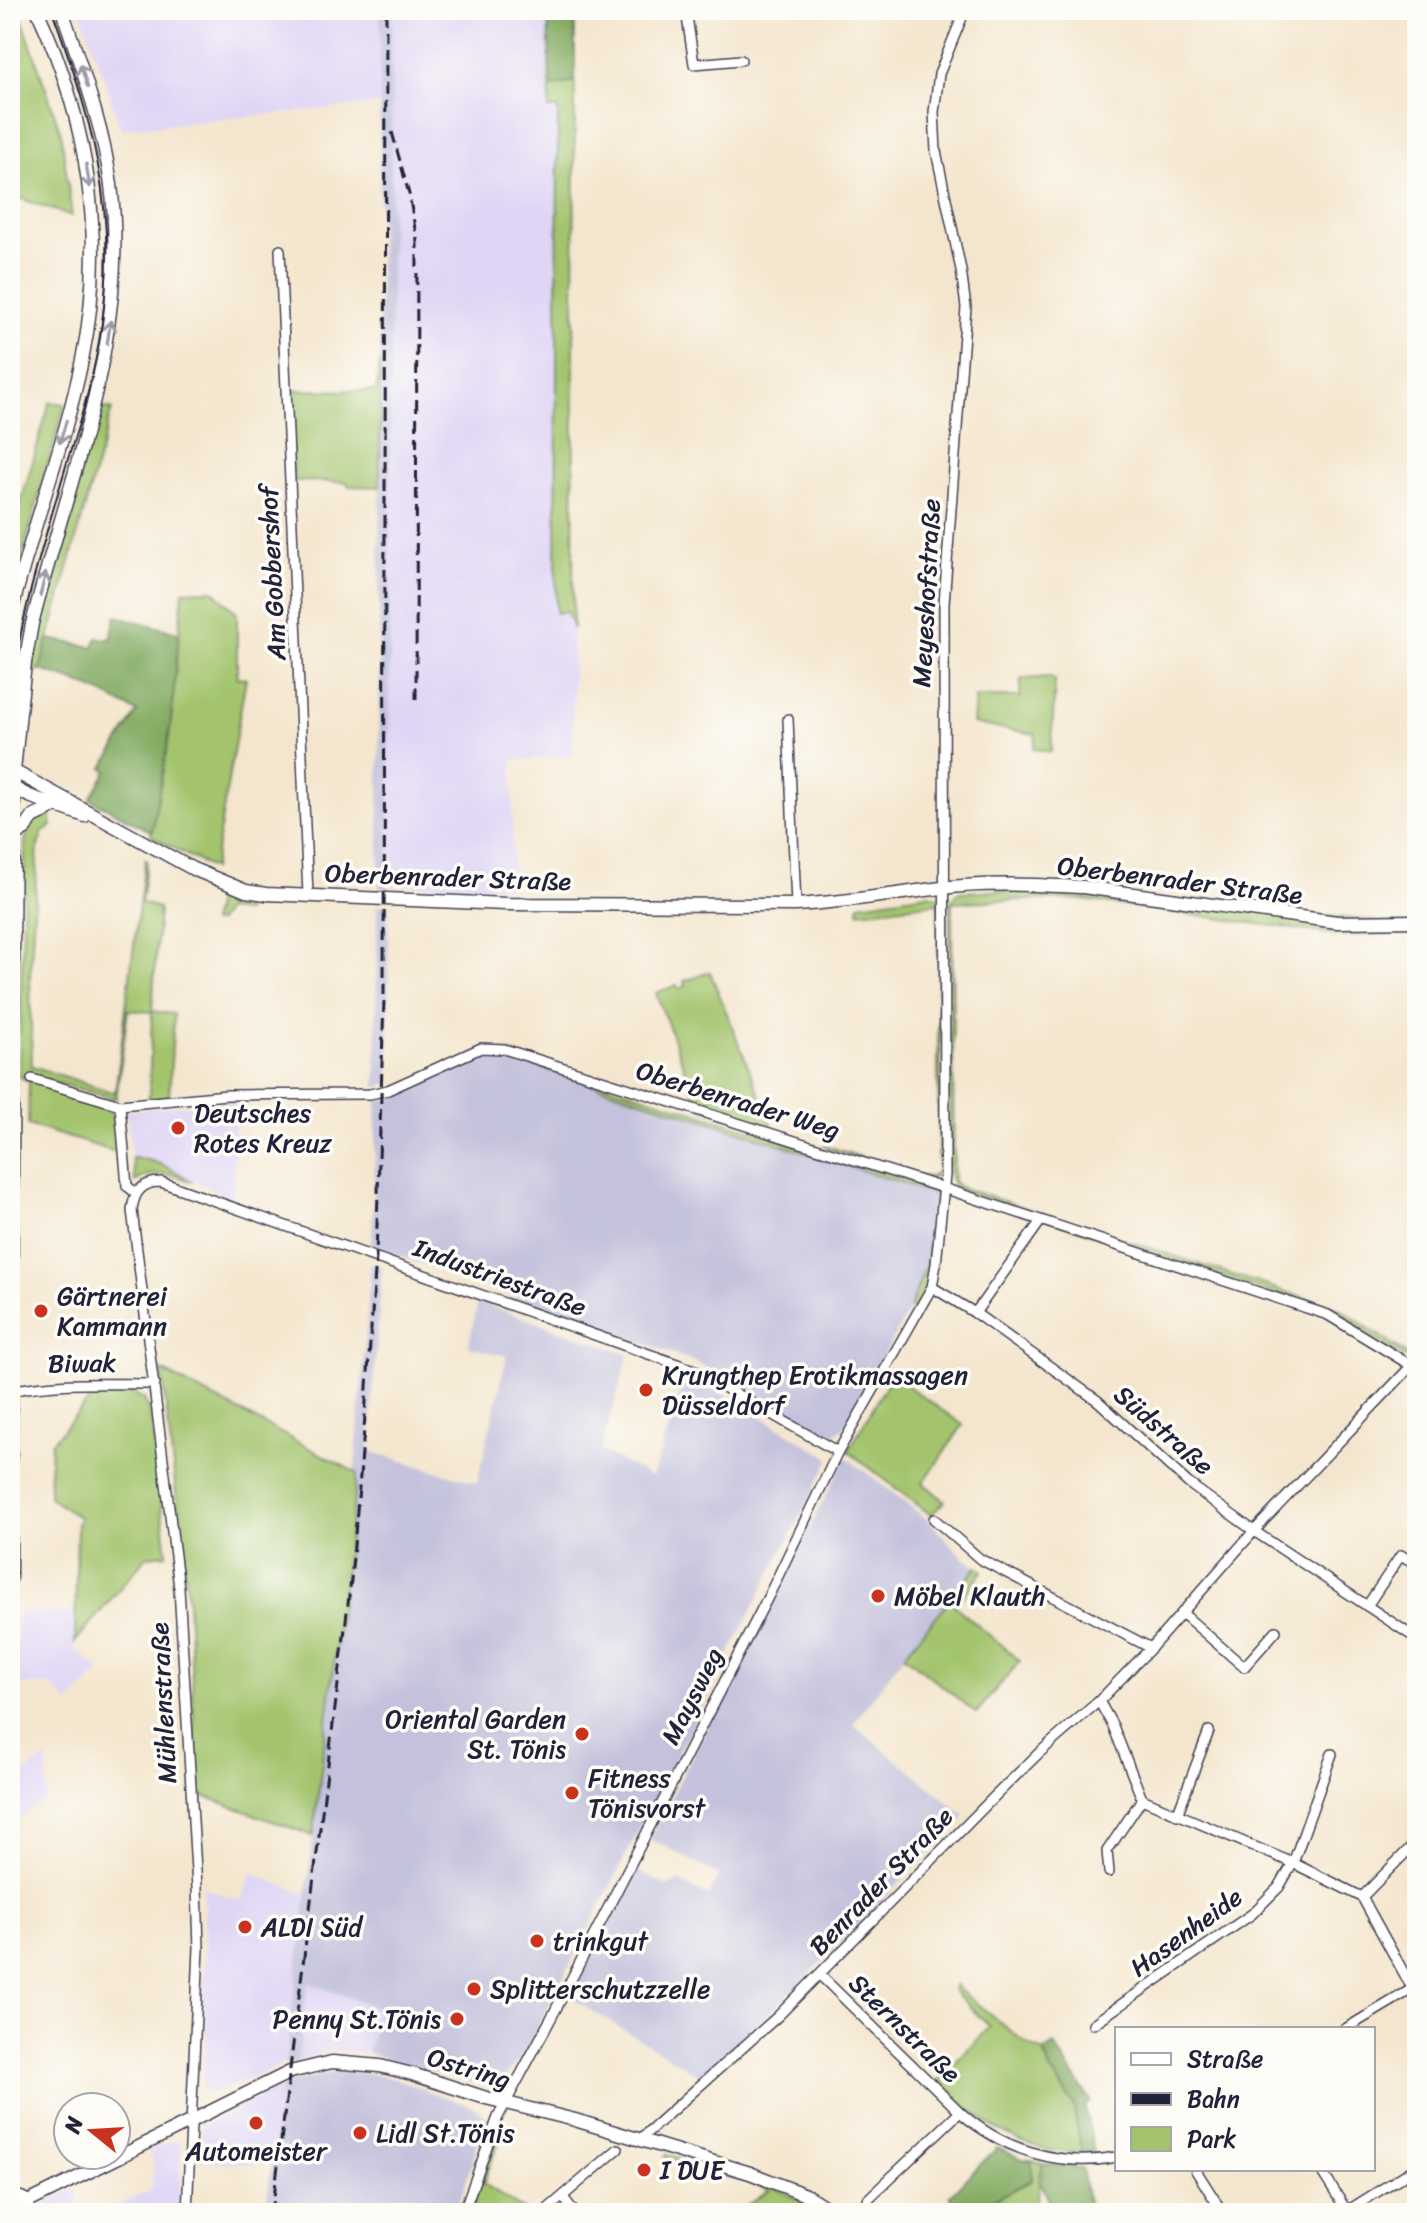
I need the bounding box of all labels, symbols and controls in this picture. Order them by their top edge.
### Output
one-way arrow [76,64,91,89]
one-way arrow [81,163,96,188]
one-way arrow [102,320,117,345]
one-way arrow [55,419,70,445]
street label: Am Gobbershof [244,481,300,663]
street label: Meyeshofstraße [898,497,954,689]
one-way arrow [36,571,51,597]
street label: Oberbenrader Straße [1055,842,1306,918]
street label: Oberbenrader Straße [324,850,572,904]
street label: Oberbenrader Weg [630,1047,846,1153]
place label: Deutsches Rotes Kreuz [194,1090,332,1166]
marker: Deutsches Rotes Kreuz [169,1119,187,1137]
street label: Industriestraße [406,1224,593,1330]
place label: Gärtnerei Kammann [57,1273,168,1349]
marker: Gärtnerei Kammann [32,1302,50,1320]
street label: Biwak [47,1339,117,1387]
place label: Krungthep Erotikmassagen Düsseldorf [662,1352,968,1428]
street label: Südstraße [1103,1373,1225,1487]
marker: Krungthep Erotikmassagen Düsseldorf [637,1381,655,1399]
place label: Möbel Klauth [894,1573,1045,1619]
marker: Möbel Klauth [869,1587,887,1605]
street label: Mühlenstraße [136,1621,190,1785]
street label: Maysweg [648,1639,736,1753]
place label: Oriental Garden St. Tönis [385,1696,566,1772]
marker: Oriental Garden St. Tönis [573,1725,591,1743]
place label: Fitness Tönisvorst [588,1755,706,1831]
marker: Fitness Tönisvorst [563,1784,581,1802]
street label: Benrader Straße [797,1795,965,1967]
street label: Hasenheide [1119,1875,1253,1989]
place label: ALDI Süd [260,1904,364,1950]
marker: ALDI Süd [236,1918,254,1936]
place label: trinkgut [553,1918,649,1964]
marker: trinkgut [528,1932,546,1950]
street label: Sternstraße [837,1962,973,2095]
place label: Splitterschutzzelle [490,1966,710,2012]
marker: Splitterschutzzelle [465,1980,483,1998]
place label: Penny St.Tönis [273,1996,441,2042]
marker: Penny St.Tönis [448,2010,466,2028]
legend [1115,2027,1375,2171]
street label: Ostring [422,2034,516,2102]
text: Straße [1187,2038,1263,2080]
text: Bahn [1187,2078,1240,2120]
north arrow [52,2091,132,2171]
place label: Lidl St.Tönis [376,2110,515,2156]
text: N [52,2111,95,2139]
marker: Automeister [247,2114,265,2132]
text: Park [1187,2118,1236,2160]
marker: Lidl St.Tönis [351,2124,369,2142]
place label: Automeister [184,2128,328,2174]
place label: I DUE [659,2147,726,2193]
marker: I DUE [635,2161,653,2179]

